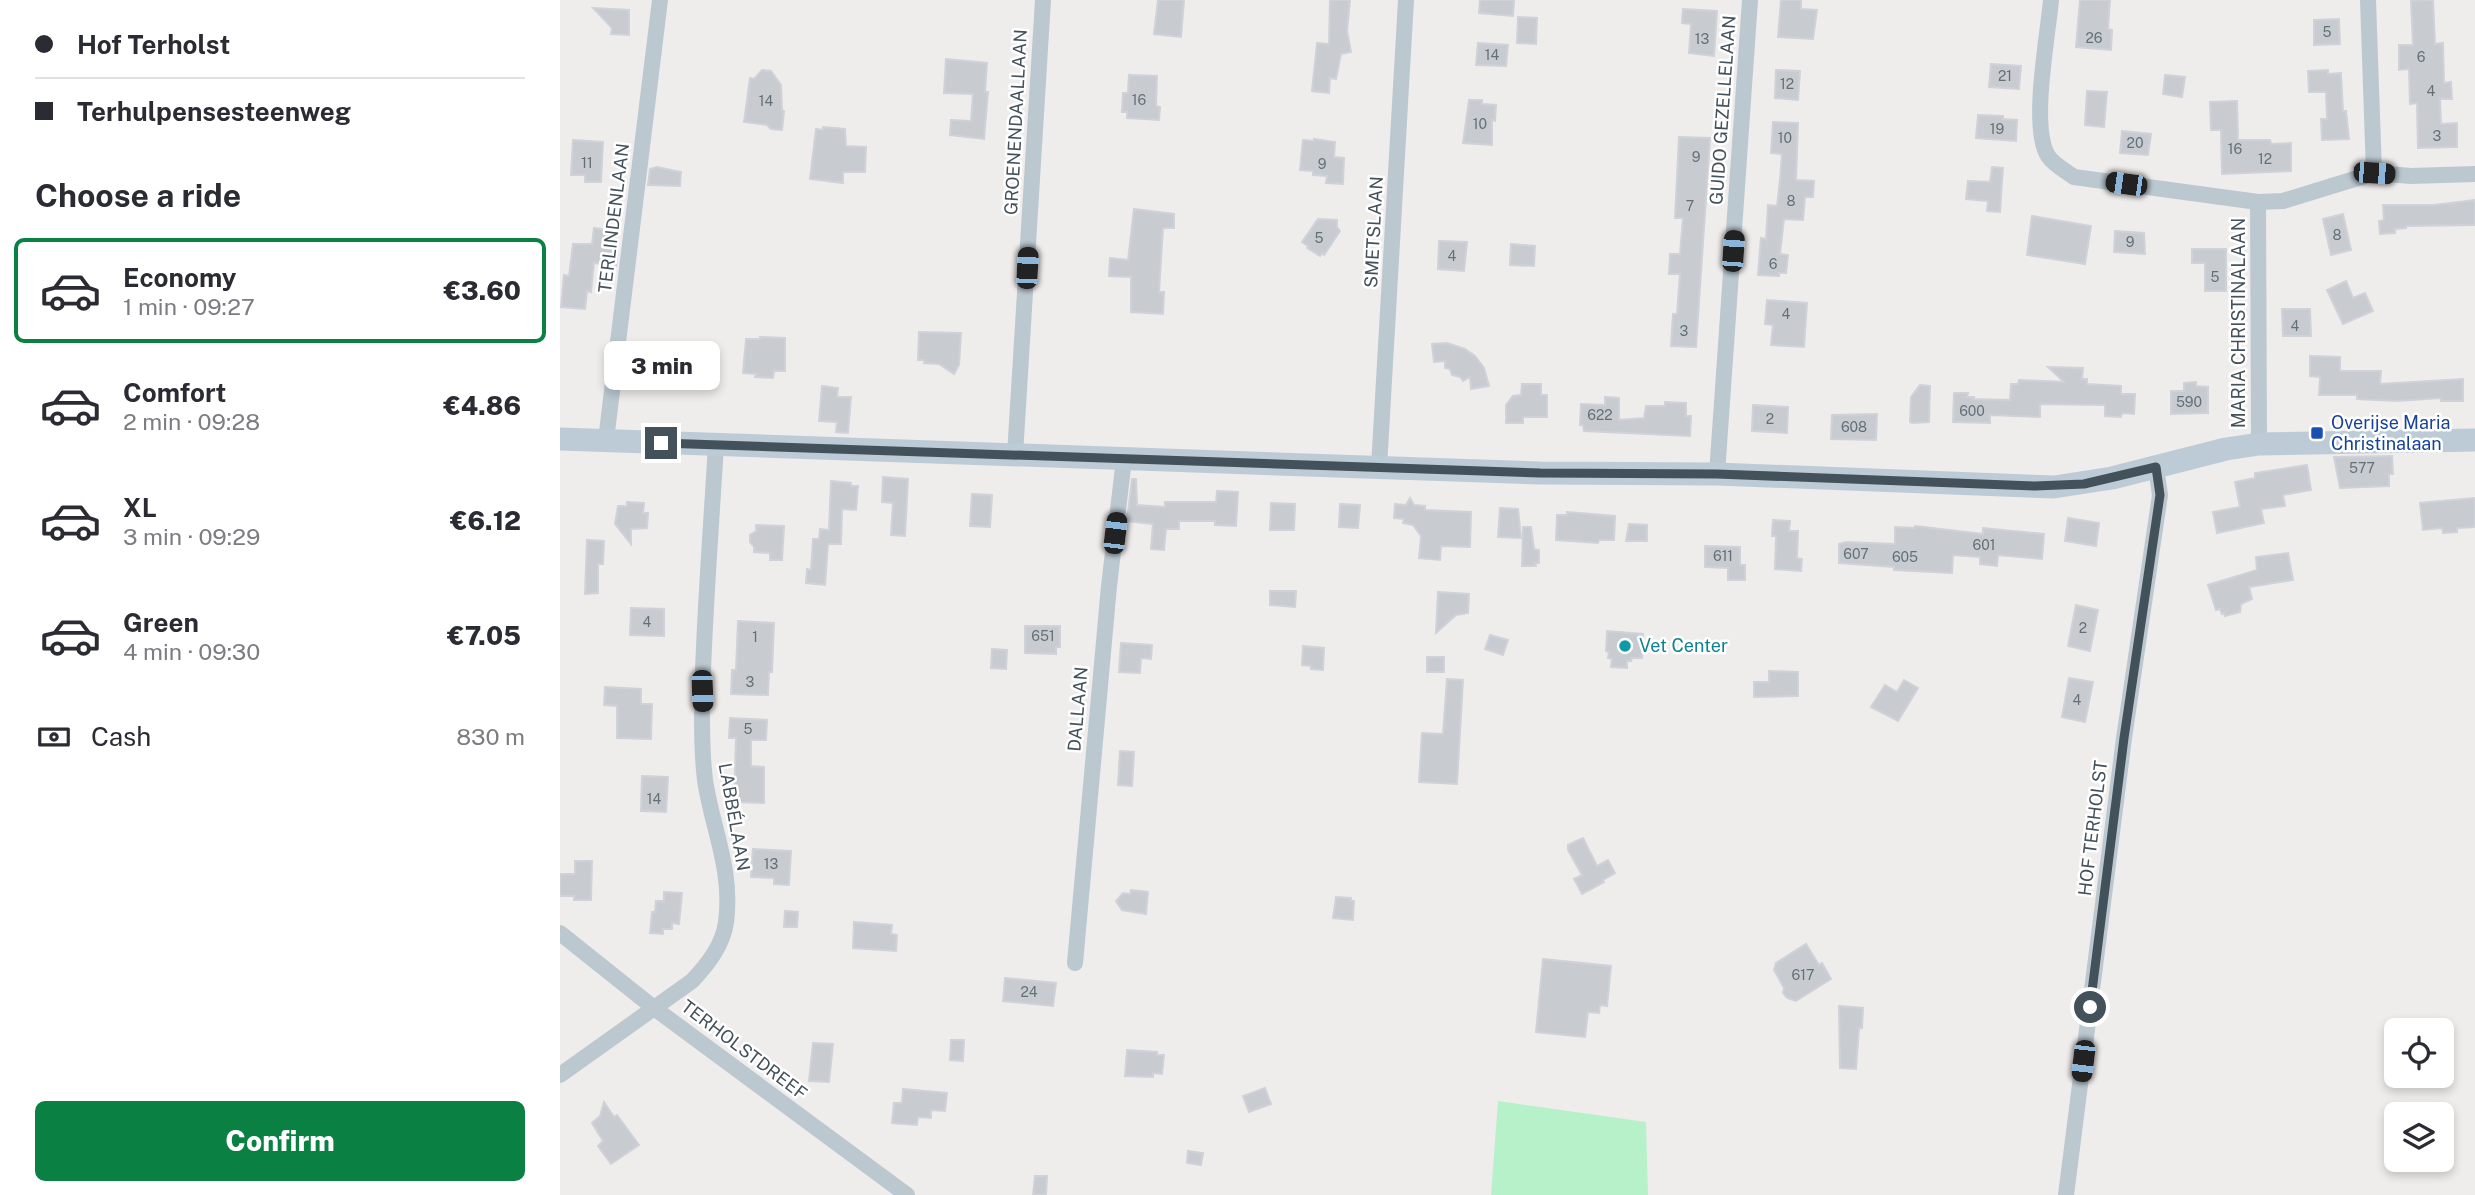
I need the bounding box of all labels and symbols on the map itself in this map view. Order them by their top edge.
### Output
street label: GUIDO GEZELLELAAN [1705,14,1740,206]
house number: 5 [2323,24,2332,40]
street label: GROENENDAALLAAN [1000,28,1031,215]
house number: 26 [2085,30,2103,46]
house number: 13 [1695,31,1709,47]
house number: 14 [1485,47,1499,63]
house number: 6 [2417,49,2426,65]
house number: 21 [1998,68,2012,84]
house number: 12 [1780,76,1794,92]
house number: 4 [2427,83,2436,99]
house number: 16 [1132,92,1146,108]
house number: 14 [759,93,773,109]
house number: 10 [1473,116,1487,132]
house number: 19 [1990,121,2004,137]
house number: 3 [2433,128,2442,144]
house number: 10 [1778,130,1792,146]
house number: 20 [2127,135,2143,151]
house number: 16 [2228,141,2242,157]
street label: TERLINDENLAAN [594,142,633,294]
house number: 9 [1692,149,1701,165]
house number: 12 [2258,151,2272,167]
house number: 11 [581,155,593,171]
house number: 9 [1318,156,1327,172]
car [2353,161,2396,185]
car [2104,171,2149,197]
street label: SMETSLAAN [1360,175,1387,288]
house number: 8 [1786,193,1796,209]
house number: 7 [1686,198,1694,214]
street label: MARIA CHRISTINALAAN [2228,218,2249,428]
house number: 8 [2332,227,2342,243]
car [1722,229,1745,273]
house number: 5 [1315,230,1324,246]
house number: 9 [2126,234,2135,250]
car [1016,246,1039,290]
house number: 4 [1448,248,1457,264]
house number: 6 [1769,256,1778,272]
house number: 5 [2211,269,2220,285]
house number: 4 [1782,306,1791,322]
house number: 4 [2291,318,2300,334]
house number: 3 [1680,323,1689,339]
callout: 3 min [603,342,719,390]
house number: 590 [2176,394,2202,410]
house number: 600 [1959,403,1985,419]
house number: 622 [1587,407,1613,423]
house number: 2 [1766,411,1774,427]
place label: Overijse Maria Christinalaan [2331,412,2450,454]
house number: 608 [1841,419,1867,435]
marker: Overijse Maria Christinalaan [2309,425,2325,441]
route end [645,427,677,459]
house number: 577 [2349,460,2375,476]
car [1103,511,1128,555]
house number: 601 [1973,537,1995,553]
house number: 607 [1843,546,1869,562]
house number: 611 [1713,548,1733,564]
house number: 605 [1892,549,1918,565]
house number: 4 [643,614,652,630]
house number: 2 [2079,620,2087,636]
house number: 651 [1031,628,1055,644]
house number: 1 [752,629,758,645]
place label: Vet Center [1639,635,1728,656]
marker: Vet Center [1617,638,1633,654]
street label: DALLAAN [1063,666,1092,752]
car [691,670,714,712]
house number: 3 [746,674,755,690]
house number: 4 [2073,692,2082,708]
house number: 5 [744,721,753,737]
street label: HOF TERHOLST [2074,759,2111,897]
street label: LABBÉLAAN [715,761,755,872]
house number: 14 [647,791,661,807]
house number: 13 [764,856,778,872]
house number: 617 [1792,967,1814,983]
house number: 24 [1020,984,1038,1000]
route start [2074,991,2106,1023]
street label: TERHOLSTDREEF [677,995,811,1104]
car [2071,1039,2096,1083]

